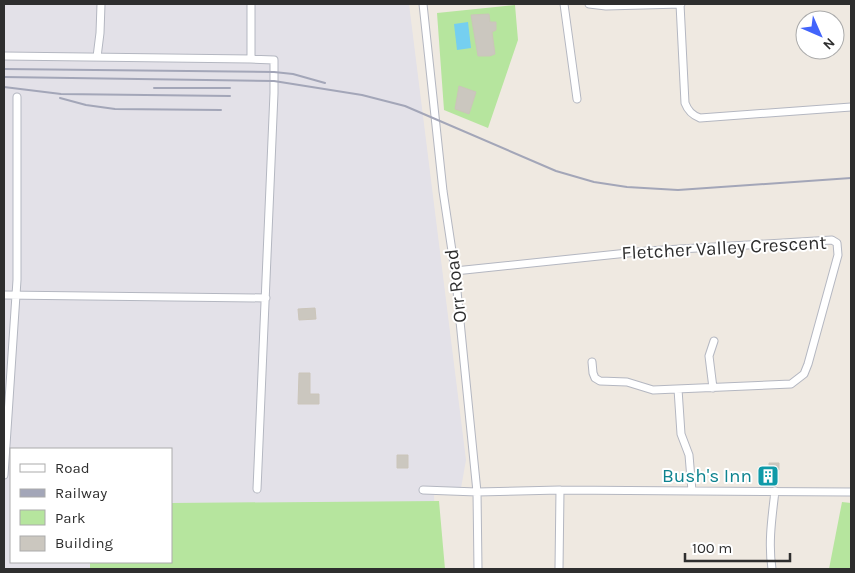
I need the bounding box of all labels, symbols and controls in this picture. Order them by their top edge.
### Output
north arrow [795,10,845,60]
text: N [819,34,838,53]
street label: Fletcher Valley Crescent [621,232,827,264]
street label: Orr Road [441,248,471,324]
legend [10,448,172,563]
text: Road [55,459,90,477]
building icon: Bush's Inn [756,464,780,488]
place label: Bush's Inn [662,465,752,487]
text: Railway [55,484,107,502]
text: Park [55,509,85,527]
scale bar [685,530,790,562]
text: Building [55,534,113,552]
text: 100 m [692,539,732,557]

